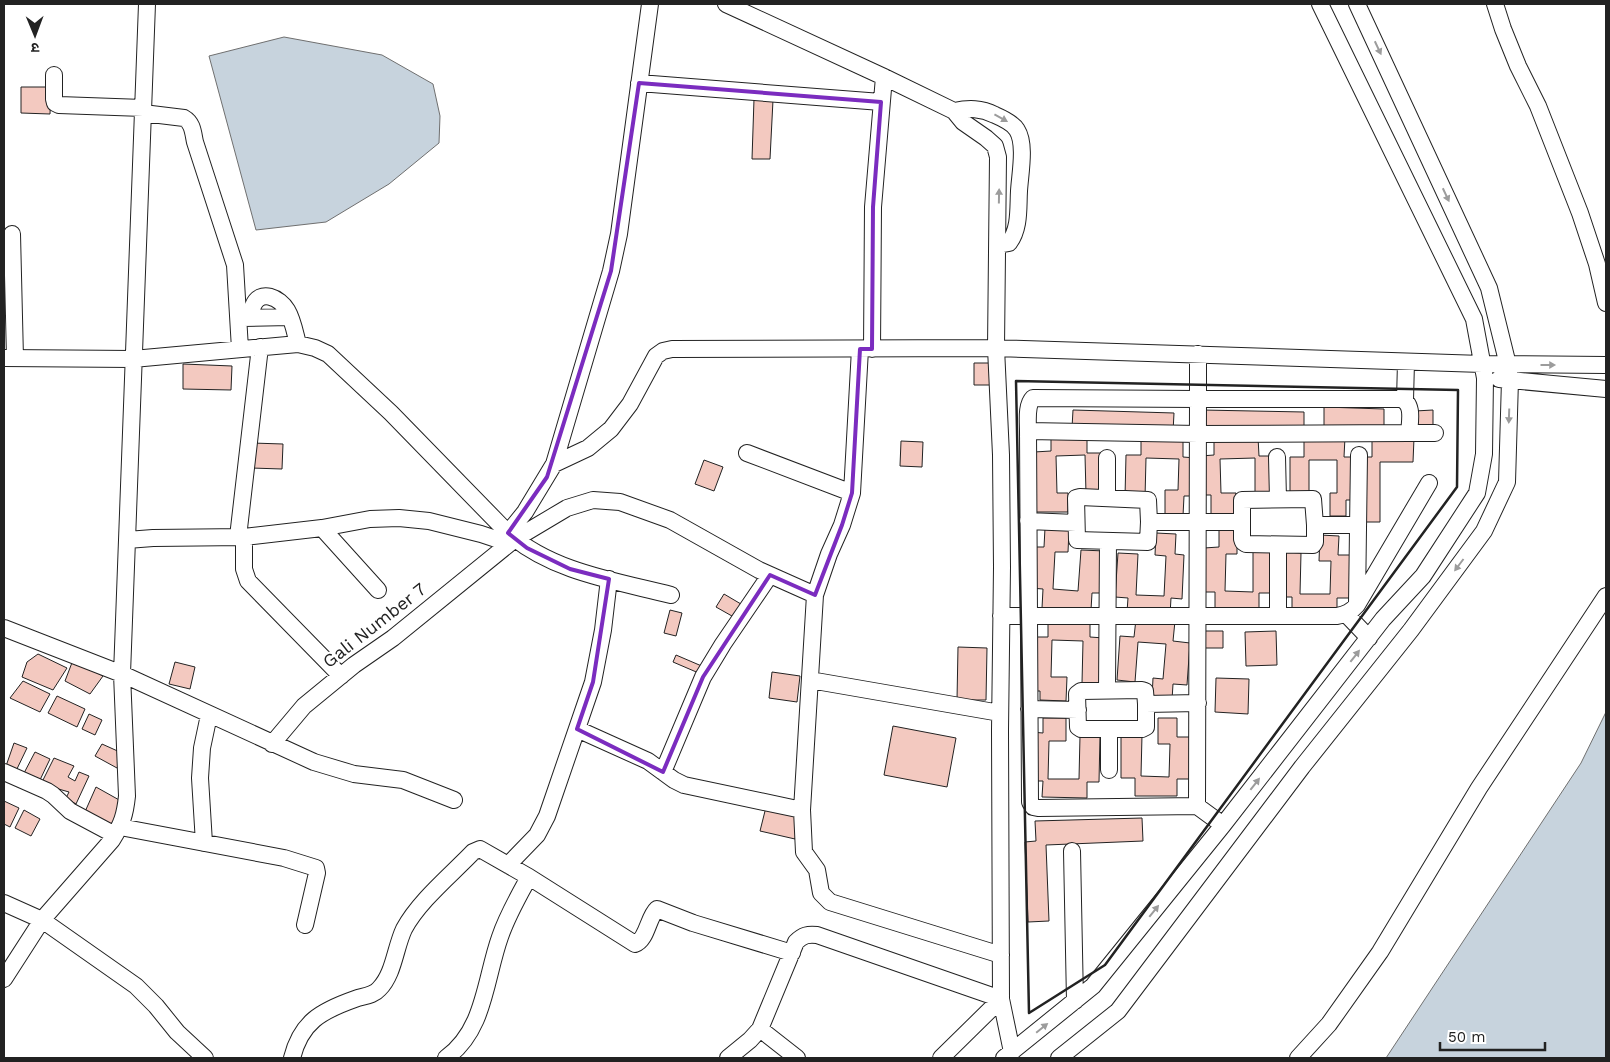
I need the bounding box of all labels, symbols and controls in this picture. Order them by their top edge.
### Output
north arrow [10,10,60,60]
text: उ [30,40,39,56]
one-way arrow [1374,41,1382,55]
one-way arrow [993,114,1008,122]
one-way arrow [995,188,1003,204]
one-way arrow [1442,188,1450,203]
one-way arrow [1540,361,1556,369]
one-way arrow [1504,408,1512,424]
one-way arrow [1454,558,1464,572]
street label: Gali Number 7 [318,578,430,672]
one-way arrow [1350,649,1360,663]
one-way arrow [1250,778,1261,791]
one-way arrow [1148,905,1159,918]
scale bar [1440,1020,1545,1052]
one-way arrow [1035,1022,1048,1033]
text: 50 m [1448,1028,1485,1046]

